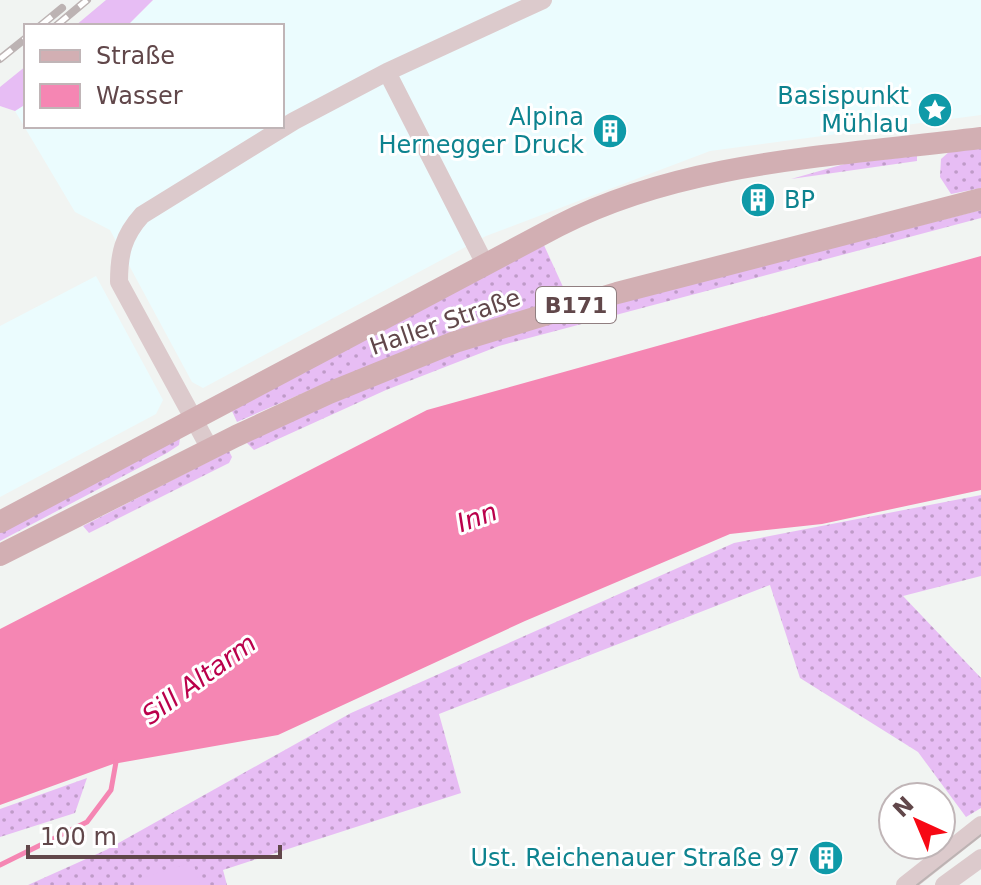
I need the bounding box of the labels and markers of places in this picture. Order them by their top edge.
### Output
place label: Basispunkt Mühlau [777,82,909,138]
place icon: Basispunkt Mühlau [916,91,954,129]
place label: Alpina Hernegger Druck [378,103,584,159]
building icon: Alpina Hernegger Druck [591,112,629,150]
building icon: BP [739,181,777,219]
place label: BP [784,186,815,214]
building icon: Ust. Reichenauer Straße 97 [807,839,845,877]
place label: Ust. Reichenauer Straße 97 [470,844,800,872]

